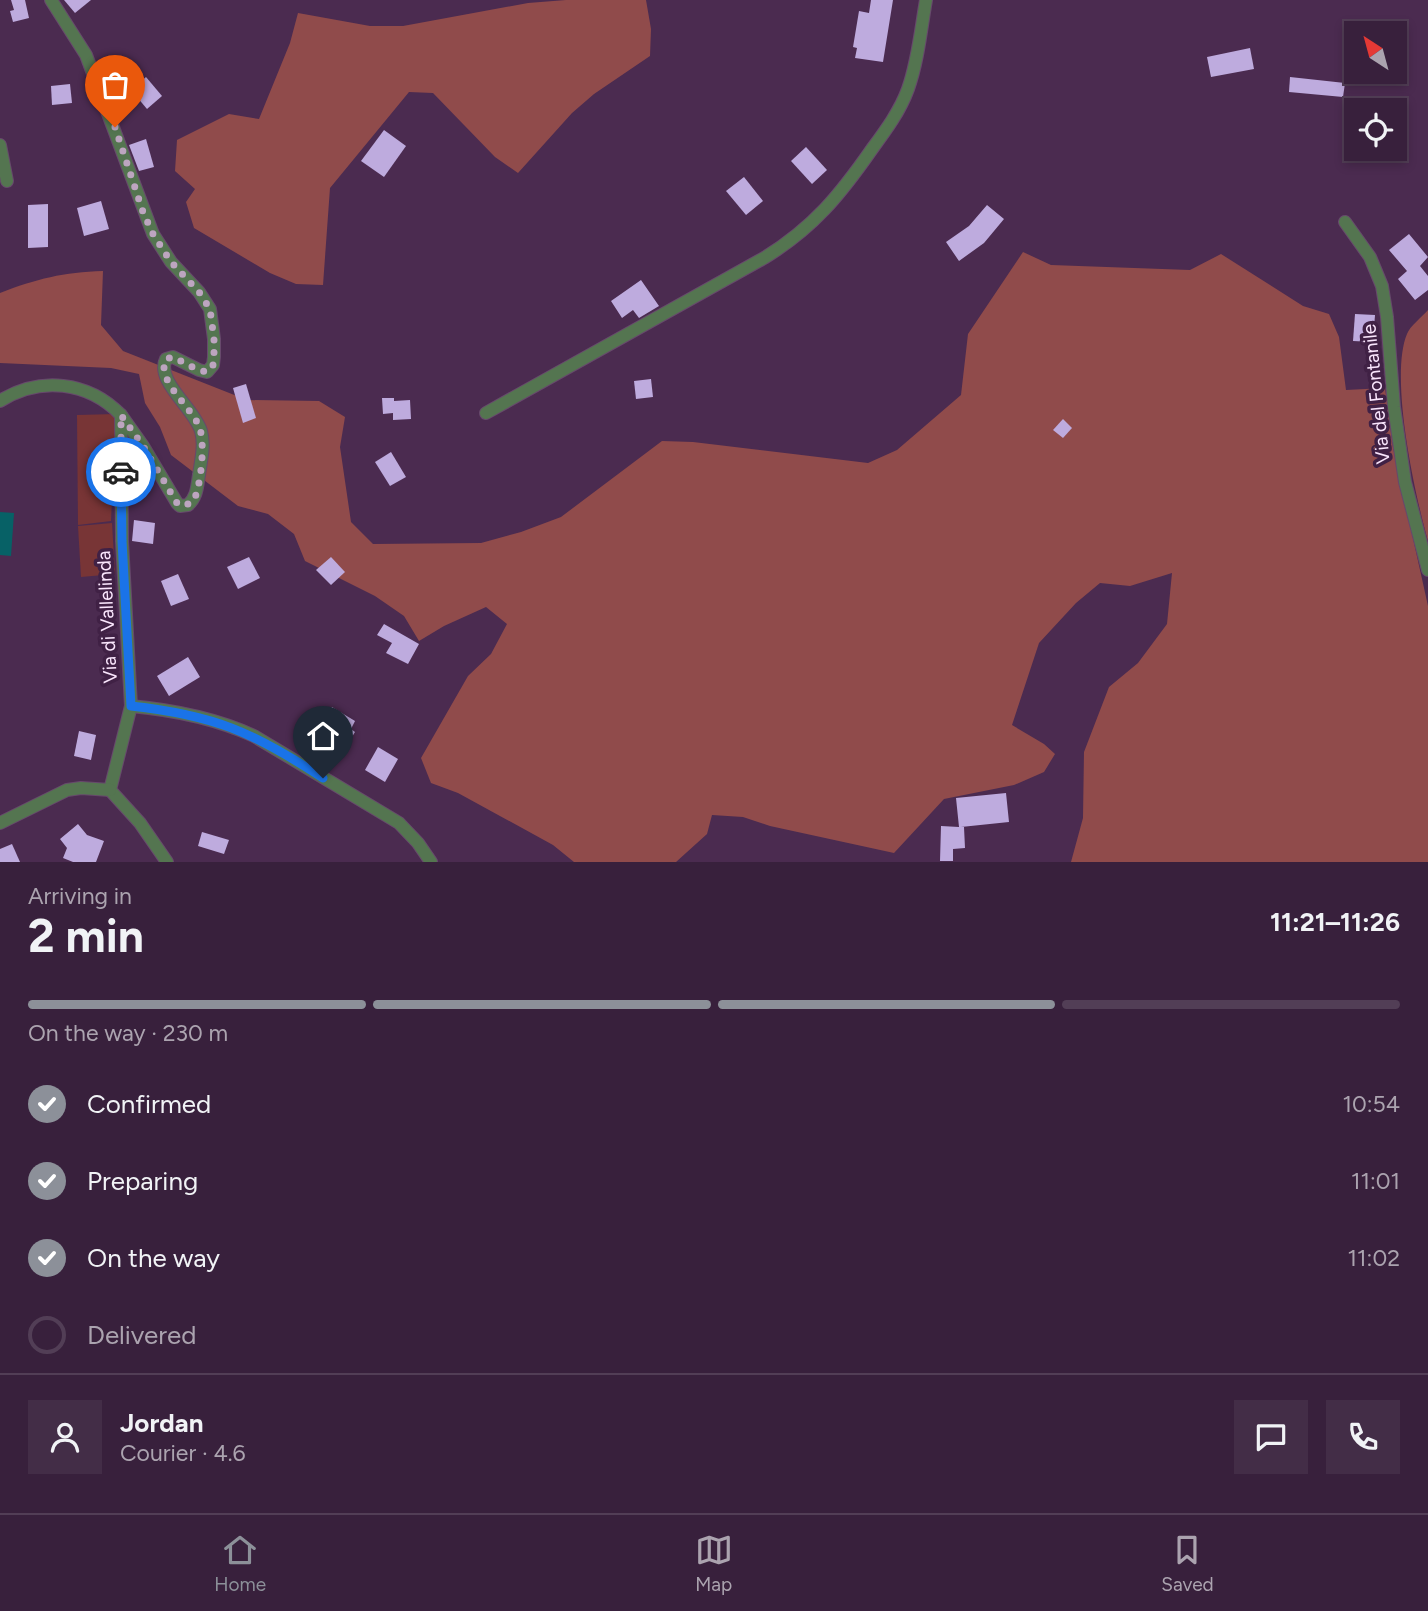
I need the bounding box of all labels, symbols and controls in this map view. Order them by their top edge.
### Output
north arrow [1344,21,1407,84]
map controls [1344,21,1407,161]
pin [85,55,145,127]
icon: bag [96,66,134,104]
button: locate [1344,98,1407,161]
street label: Via del Fontanile [1357,323,1395,465]
courier [86,437,156,507]
icon: car [102,453,140,491]
street label: Via di Vallelinda [92,550,122,684]
pin [293,706,353,778]
icon: home [304,717,342,755]
text: Arriving in [28,882,132,910]
text: 11:21–11:26 [1270,906,1400,938]
text: 2 min [28,908,144,964]
text: On the way · 230 m [28,1019,228,1047]
icon: check [28,1085,66,1123]
text: Confirmed [87,1088,211,1120]
text: 10:54 [1342,1090,1400,1118]
icon: check [28,1162,66,1200]
text: Preparing [87,1165,198,1197]
text: 11:01 [1351,1167,1400,1195]
icon: check [28,1239,66,1277]
text: On the way [87,1242,220,1274]
text: 11:02 [1348,1244,1400,1272]
text: Delivered [87,1319,196,1351]
button: person [28,1400,102,1474]
button: chat [1234,1400,1308,1474]
button: phone [1326,1400,1400,1474]
text: Jordan [120,1407,203,1439]
text: Courier · 4.6 [120,1439,246,1467]
tab: Home [214,1531,266,1596]
tab: Map [695,1531,733,1596]
tab: Saved [1161,1531,1214,1596]

